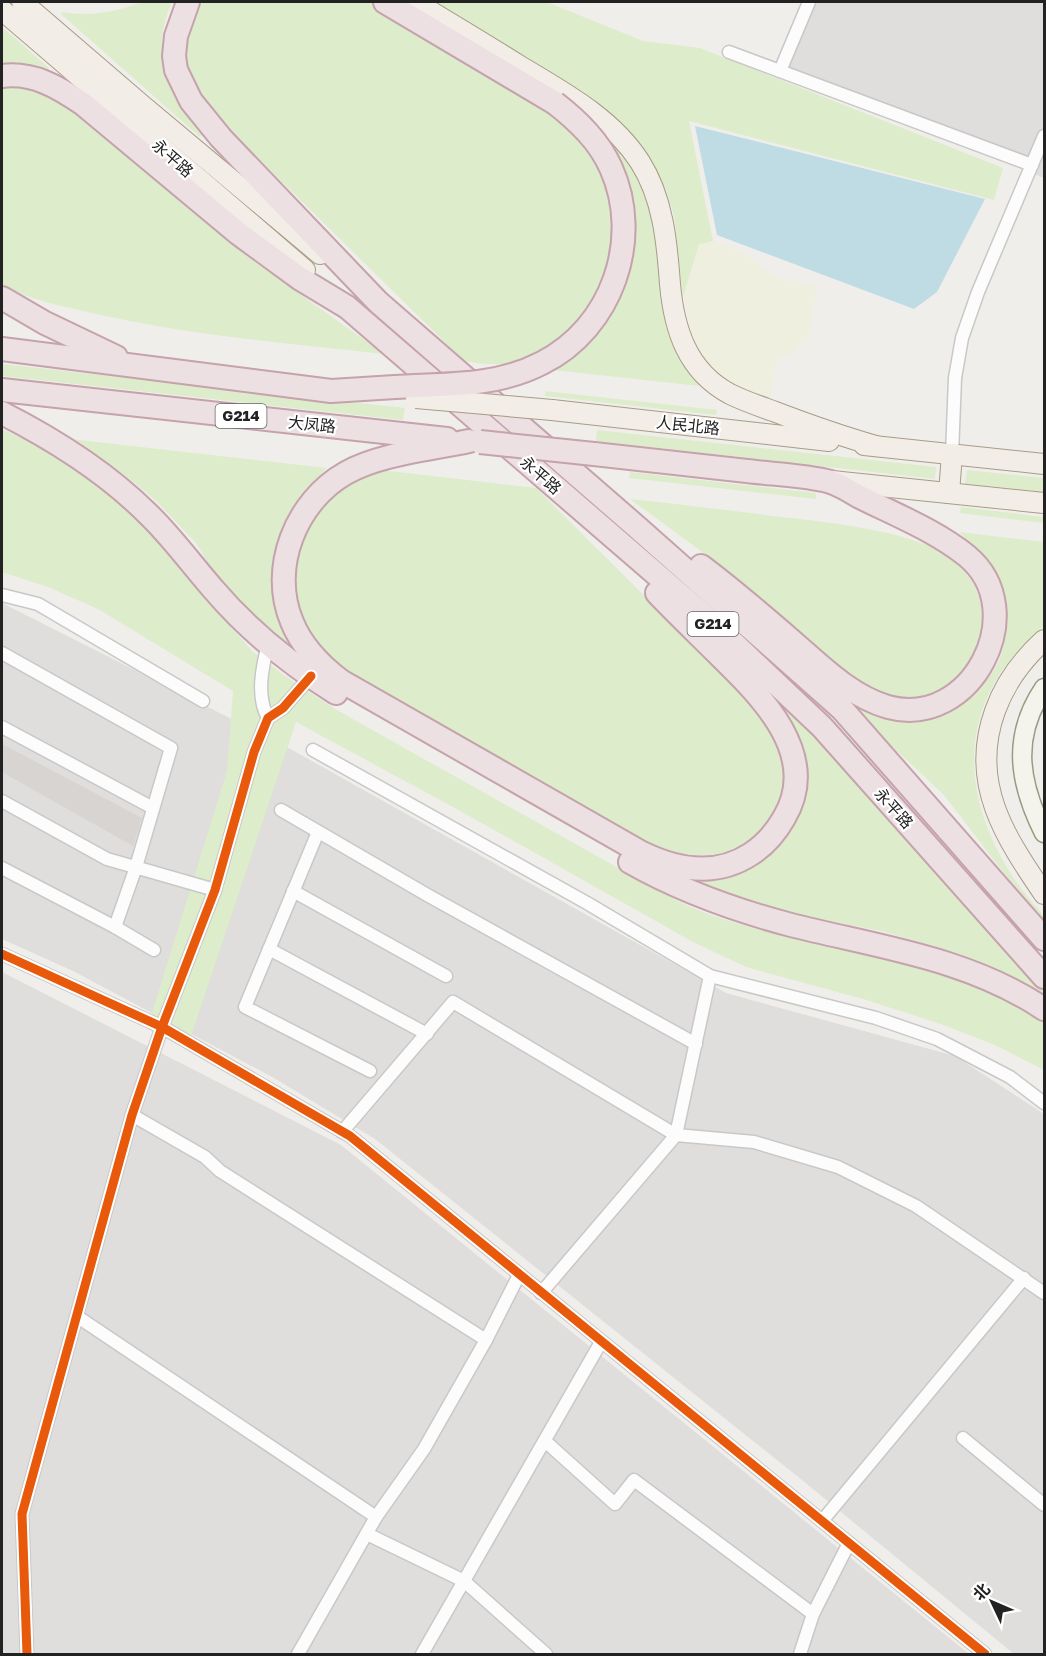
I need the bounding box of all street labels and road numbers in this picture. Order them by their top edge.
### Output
street label: 永平路 [148,135,198,181]
road number: G214 [216,404,266,428]
street label: 大凤路 [287,412,337,436]
street label: 人民北路 [655,412,721,438]
street label: 永平路 [516,452,566,498]
road number: G214 [688,612,738,636]
street label: 永平路 [871,783,917,833]

